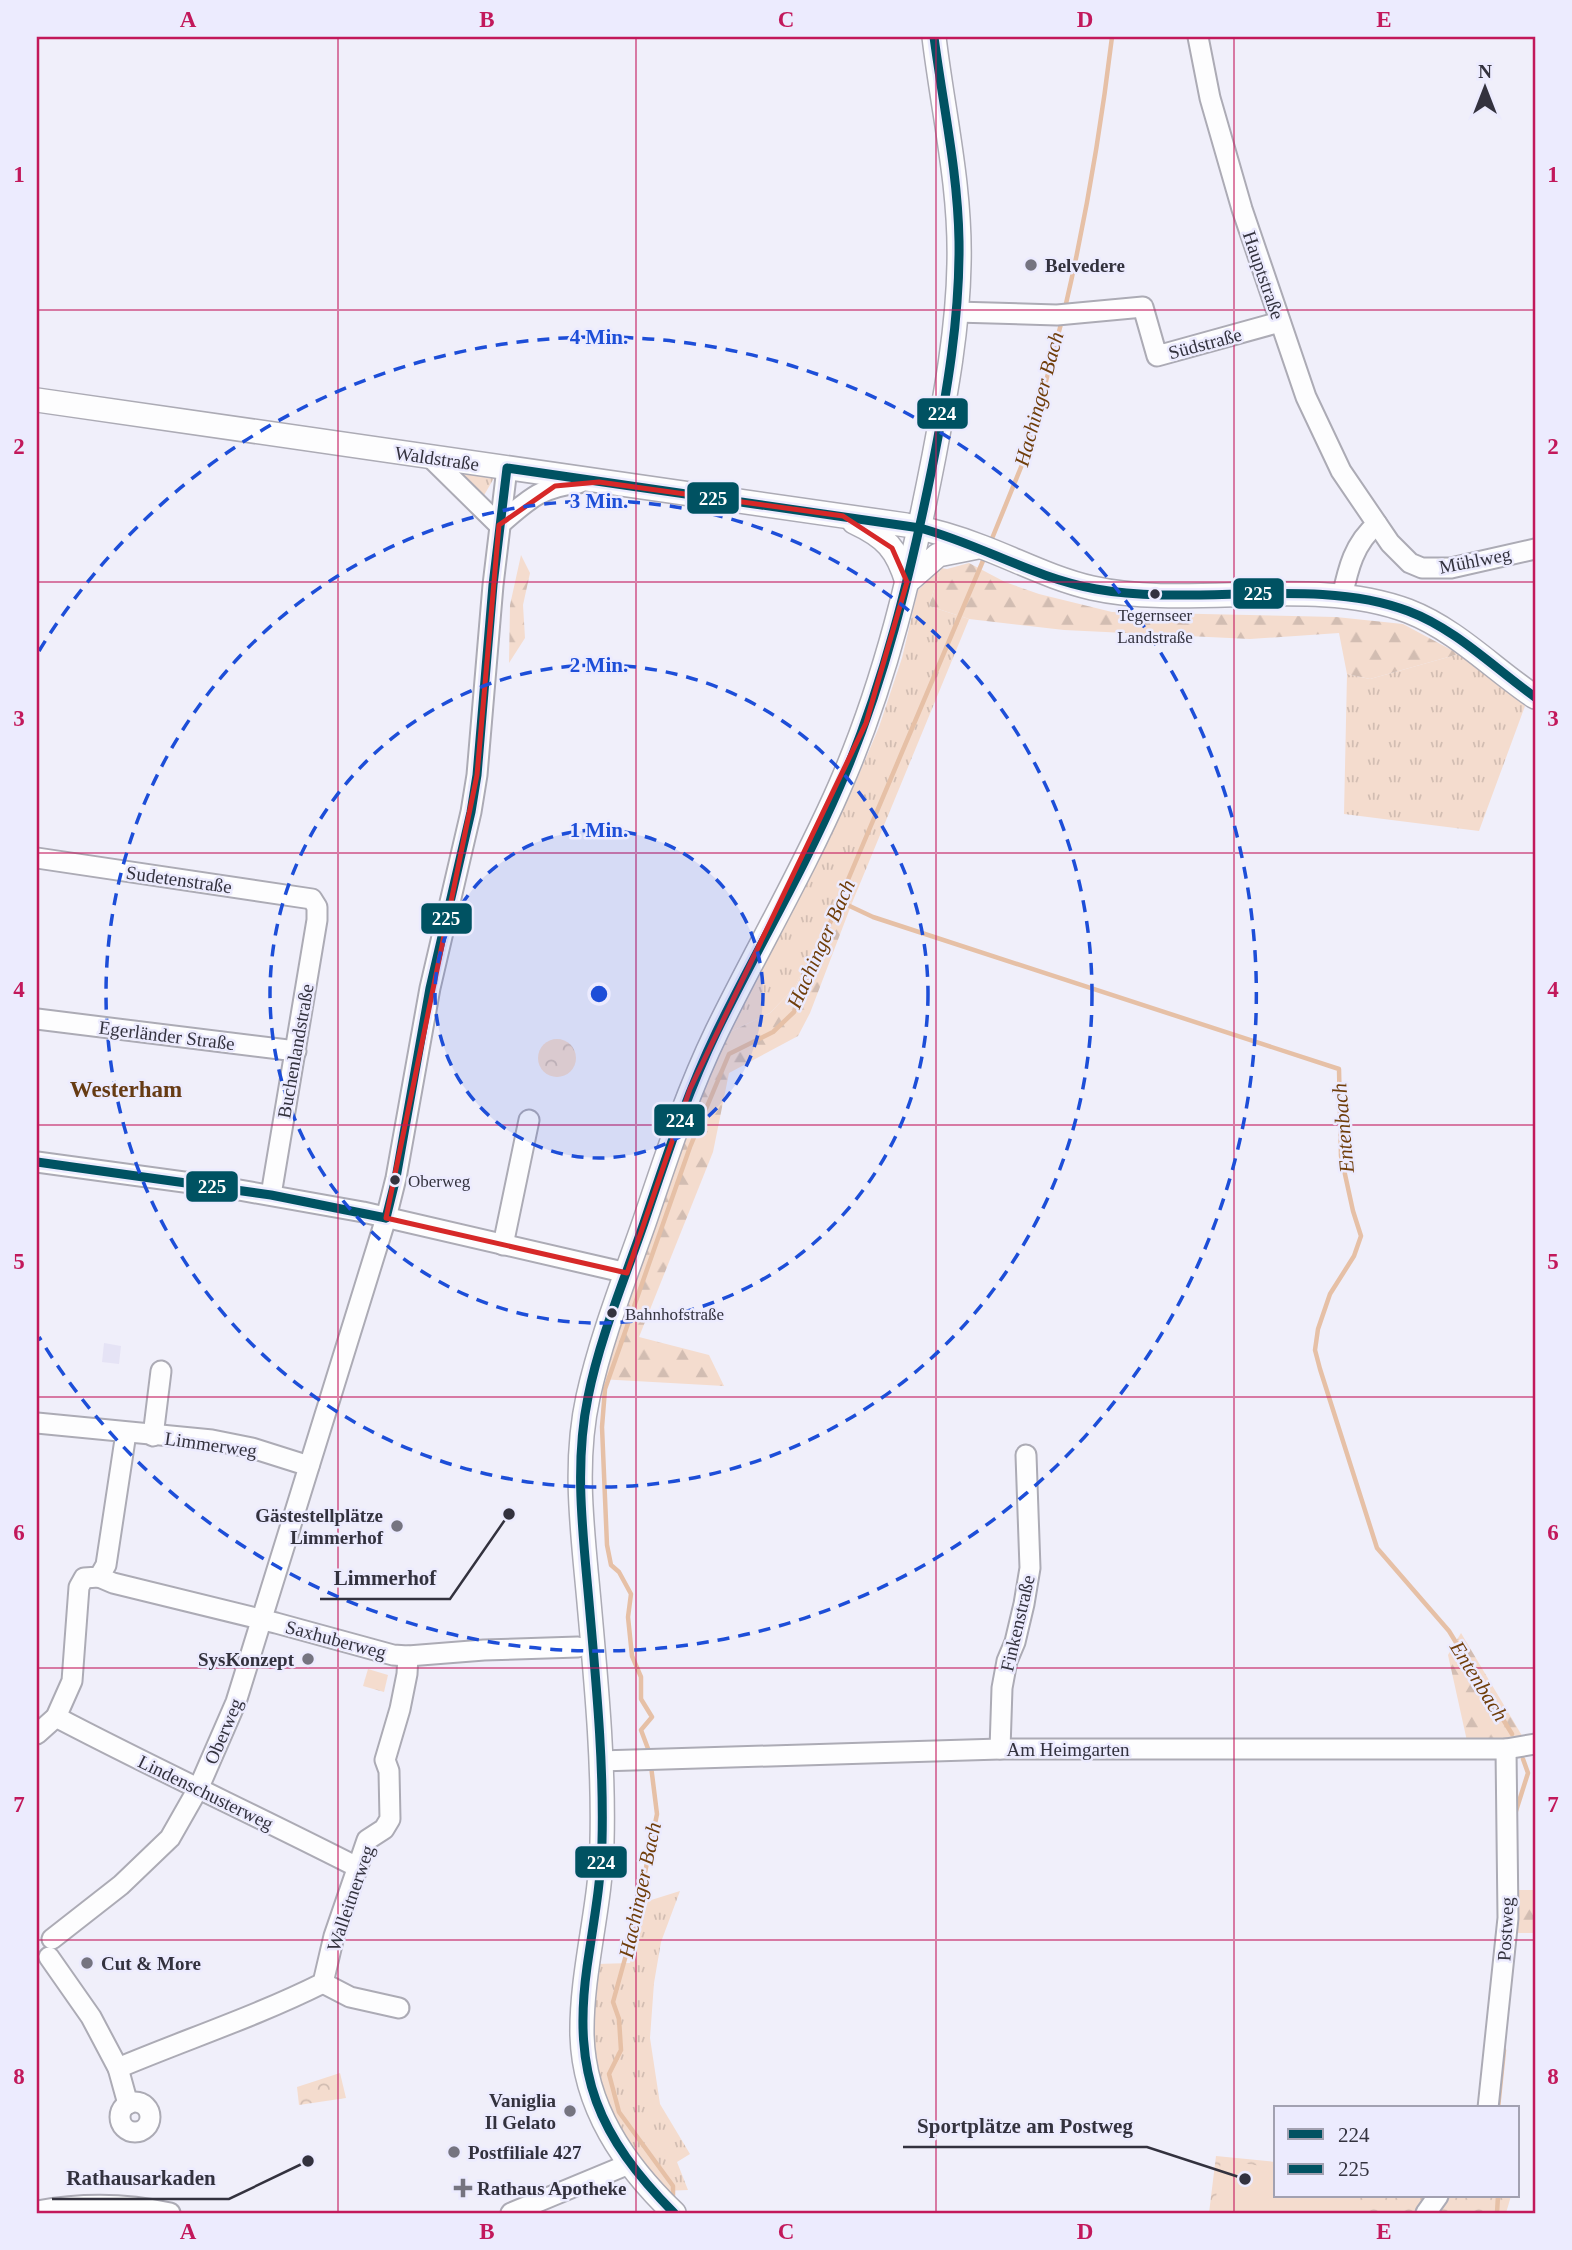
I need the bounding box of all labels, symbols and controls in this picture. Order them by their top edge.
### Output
text: A [180,7,197,32]
text: B [479,7,495,32]
text: C [778,7,794,32]
text: D [1077,7,1093,32]
text: E [1376,7,1392,32]
north arrow [1450,52,1520,122]
text: N [1478,61,1492,82]
text: 1 [13,162,25,187]
text: 1 [1547,162,1559,187]
street label: Hauptstraße [1239,228,1288,322]
place label: Belvedere [1045,255,1125,276]
marker: Belvedere [1023,257,1039,273]
street label: Südstraße [1166,324,1244,363]
text: 4 Min. [570,325,628,349]
water label: Hachinger Bach [1009,329,1068,470]
line badge: 224 [916,397,969,430]
text: 224 [928,403,957,424]
text: 2 [13,434,25,459]
text: 2 [1547,434,1559,459]
street label: Waldstraße [393,442,480,475]
line badge: 225 [686,481,740,515]
text: 225 [699,488,727,509]
text: 3 Min. [570,489,628,513]
street label: Mühlweg [1437,543,1513,578]
line badge: 225 [1232,577,1285,610]
text: 225 [1244,583,1272,604]
marker: Tegernseer Landstraße [1148,587,1162,601]
place label: Tegernseer Landstraße [1117,606,1193,647]
text: 2 Min. [570,653,628,677]
text: 3 [13,706,25,731]
text: 3 [1547,706,1559,731]
text: 1 Min. [570,818,628,842]
street label: Sudetenstraße [125,862,233,897]
water label: Hachinger Bach [782,876,860,1013]
line badge: 225 [420,902,473,935]
text: 225 [432,908,460,929]
text: 4 [13,977,25,1002]
text: 4 [1547,977,1559,1002]
street label: Buchenlandstraße [273,982,318,1120]
centre of rings [587,982,611,1006]
street label: Egerländer Straße [98,1017,236,1054]
district label: Westerham [70,1077,182,1102]
water label: Entenbach [1327,1082,1359,1175]
line badge: 224 [653,1103,706,1137]
text: 224 [666,1110,695,1131]
line badge: 225 [185,1170,239,1203]
place label: Oberweg [408,1172,471,1191]
marker: Oberweg [388,1173,402,1187]
text: 225 [198,1176,226,1197]
text: 5 [13,1249,25,1274]
text: 5 [1547,1249,1559,1274]
place label: Bahnhofstraße [625,1305,724,1324]
marker: Bahnhofstraße [605,1306,619,1320]
street label: Limmerweg [163,1428,259,1461]
place label: Gästestellplätze Limmerhof [255,1505,384,1548]
marker: Gästestellplätze Limmerhof [389,1518,405,1534]
text: 6 [13,1520,25,1545]
text: 6 [1547,1520,1559,1545]
callout: Limmerhof [320,1557,450,1599]
text: Limmerhof [334,1566,437,1590]
street label: Finkenstraße [996,1573,1039,1673]
street label: Saxhuberweg [283,1616,389,1663]
water label: Entenbach [1444,1636,1513,1725]
place label: SysKonzept [198,1649,295,1670]
marker: SysKonzept [300,1651,316,1667]
street label: Oberweg [200,1695,247,1767]
street label: Am Heimgarten [1007,1739,1130,1760]
street label: Lindenschusterweg [135,1751,277,1834]
text: 7 [13,1792,25,1817]
text: 7 [1547,1792,1559,1817]
water label: Hachinger Bach [614,1820,666,1961]
street label: Walleitnerweg [323,1842,379,1954]
line badge: 224 [574,1845,628,1879]
text: 224 [587,1852,616,1873]
street label: Postweg [1493,1896,1518,1962]
place label: Cut & More [101,1953,201,1974]
marker: Cut & More [79,1955,95,1971]
text: 8 [13,2064,25,2089]
text: 8 [1547,2064,1559,2089]
place label: Vaniglia Il Gelato [485,2090,556,2133]
marker: Vaniglia Il Gelato [562,2103,578,2119]
callout: Sportplätze am Postweg [903,2105,1147,2147]
legend [1274,2106,1520,2198]
text: Sportplätze am Postweg [917,2114,1133,2138]
text: 224 [1338,2123,1370,2147]
place label: Postfiliale 427 [468,2142,582,2163]
marker: Postfiliale 427 [446,2144,462,2160]
callout: Rathausarkaden [52,2157,229,2199]
text: 225 [1338,2157,1370,2181]
text: Rathausarkaden [66,2166,216,2190]
place label: Rathaus Apotheke [477,2178,626,2199]
marker: Rathaus Apotheke [455,2180,471,2196]
text: A [180,2219,197,2244]
text: B [479,2219,495,2244]
text: C [778,2219,794,2244]
text: D [1077,2219,1093,2244]
text: E [1376,2219,1392,2244]

